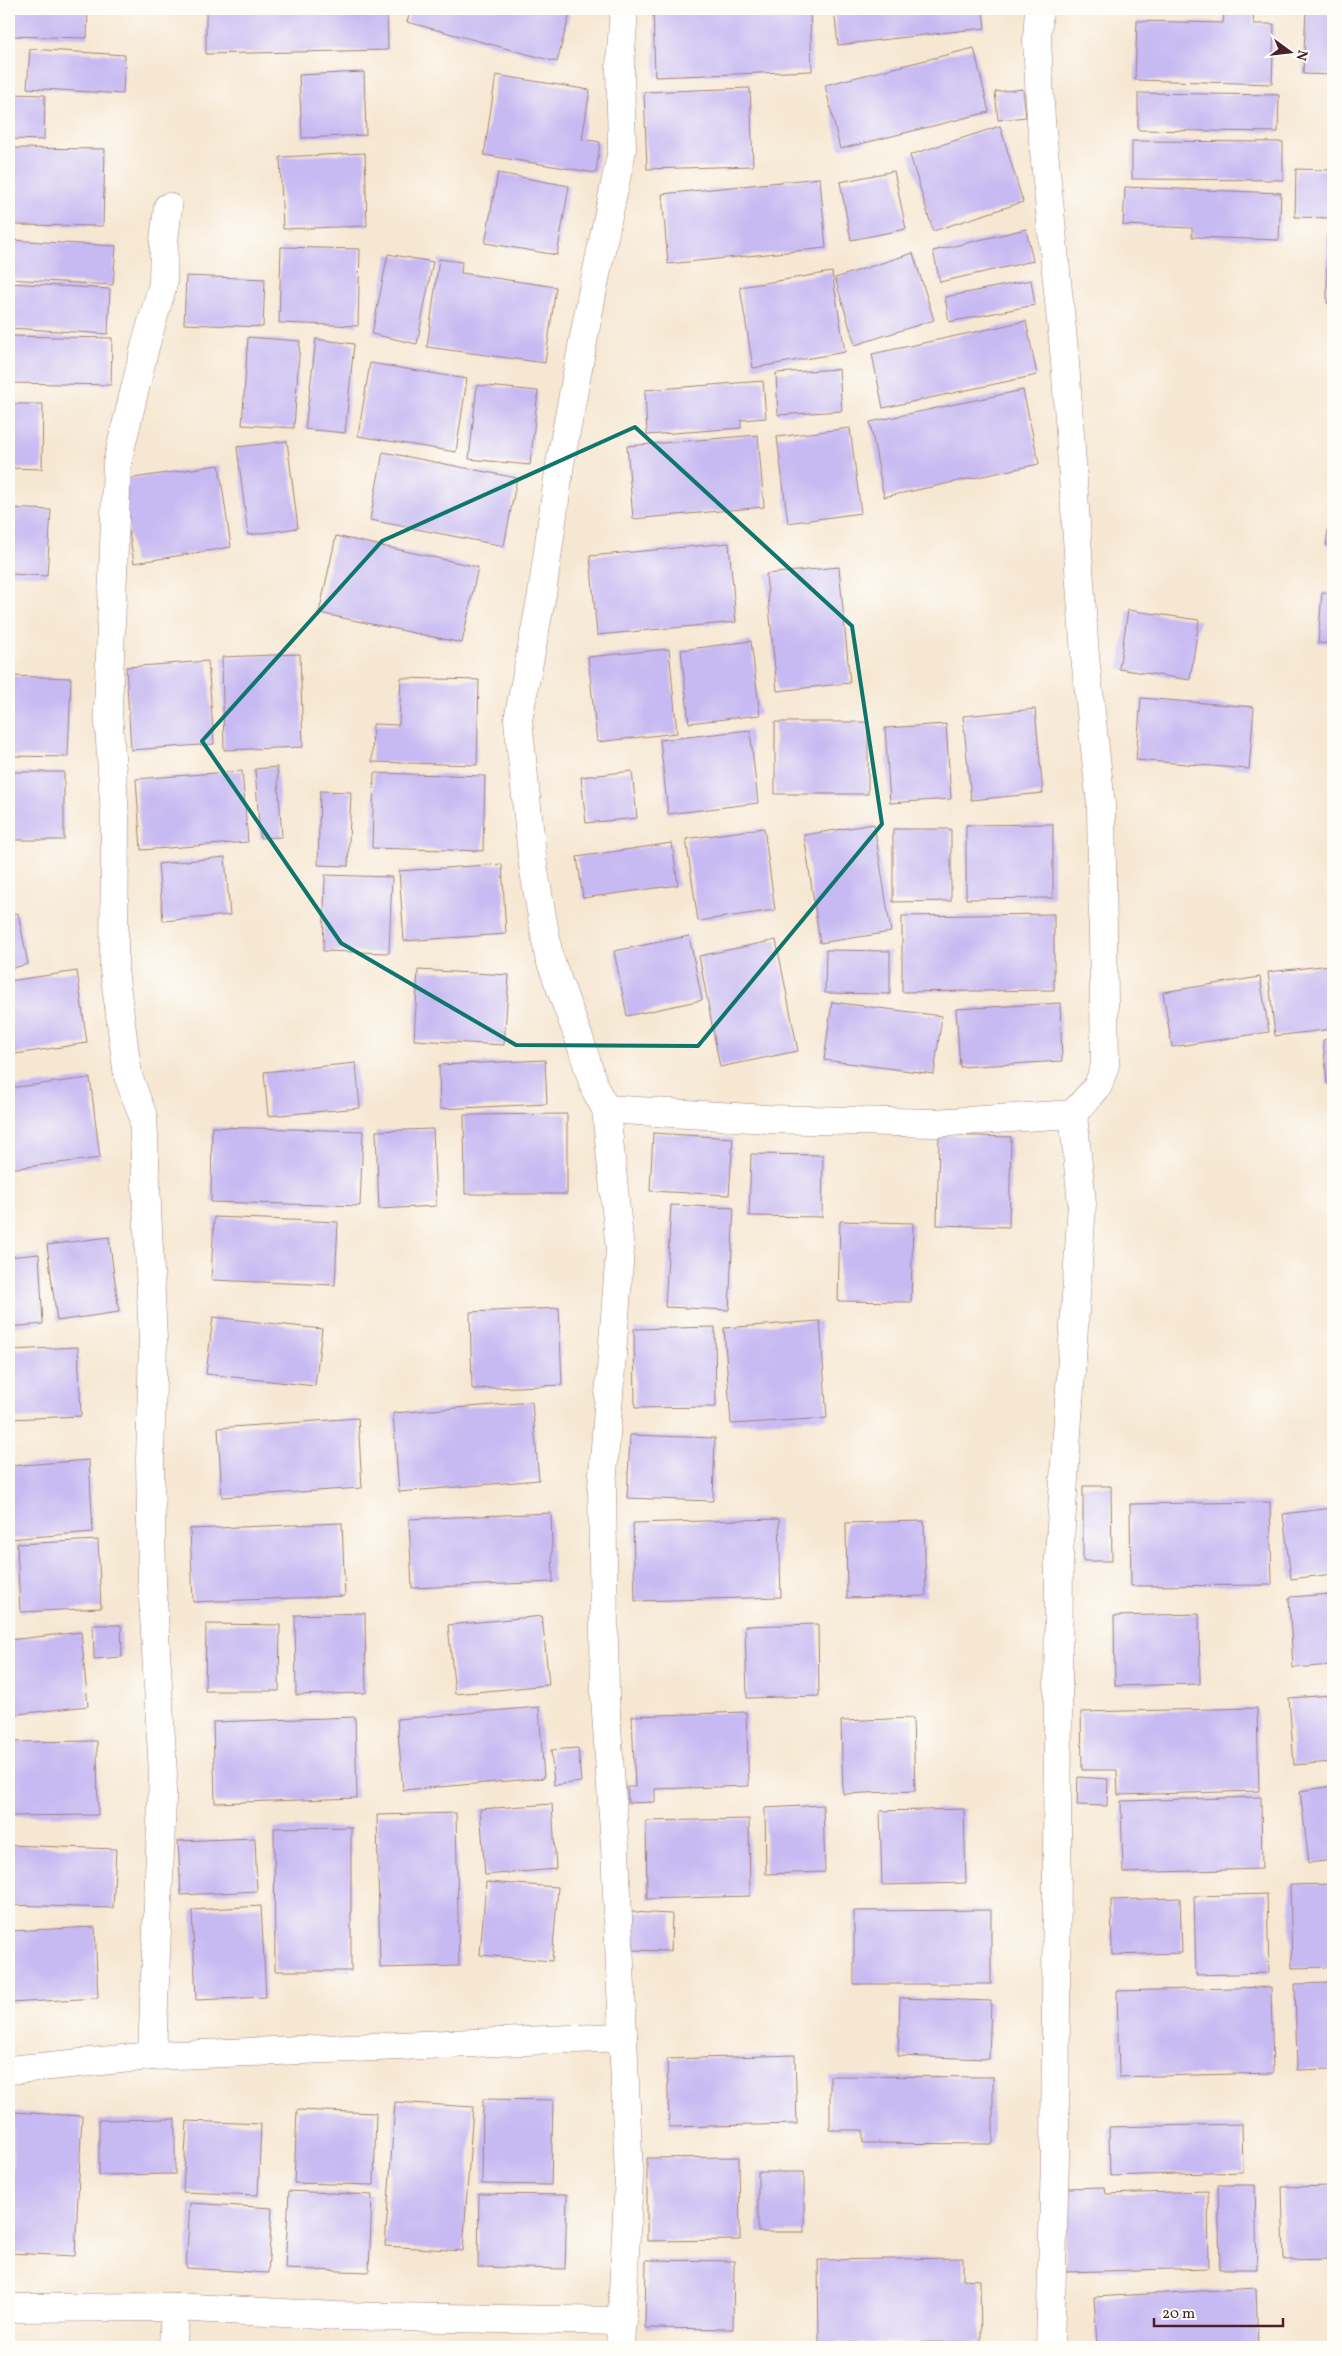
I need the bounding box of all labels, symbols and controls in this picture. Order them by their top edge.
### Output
north arrow [1264,28,1314,78]
text: N [1291,48,1312,62]
scale bar [1154,2296,1283,2328]
text: 20 m [1162,2304,1195,2325]

